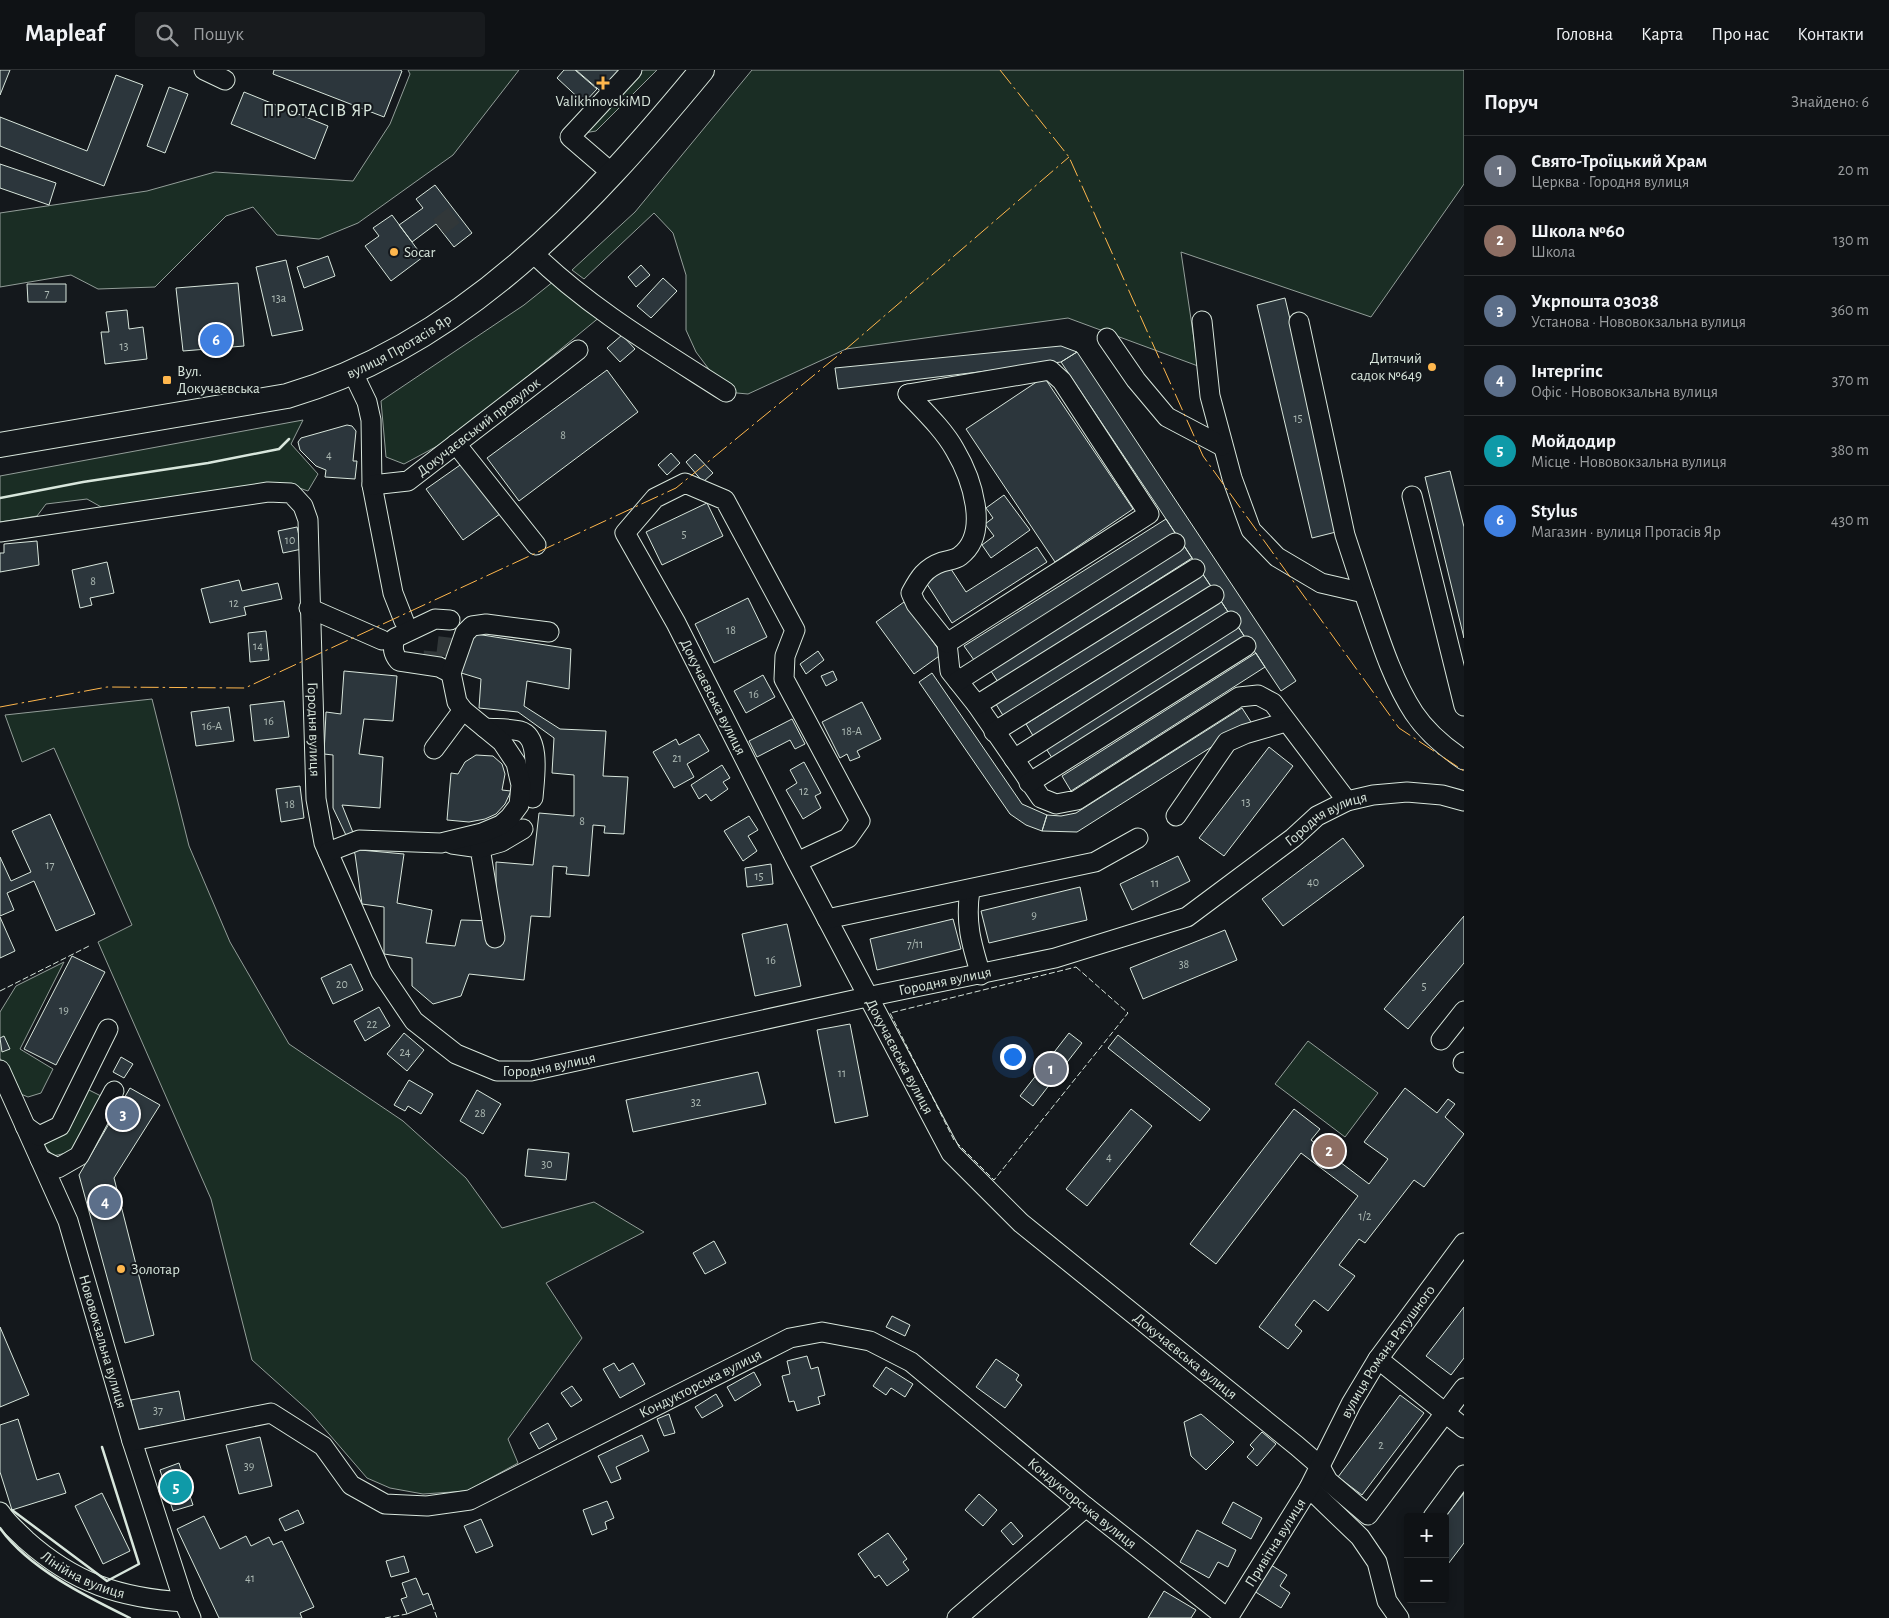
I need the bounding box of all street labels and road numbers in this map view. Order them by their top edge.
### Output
street label: вулиця Протасів Яр [344,311,454,381]
street label: Докучаєвський провулок [414,375,543,479]
street label: Докучаєвська вулиця [678,636,749,757]
street label: Городня вулиця [305,682,323,777]
street label: Городня вулиця [1282,789,1369,849]
street label: Городня вулиця [897,964,993,998]
street label: Докучаєвська вулиця [863,996,936,1116]
street label: Городня вулиця [502,1049,597,1079]
street label: Нововокзальна вулиця [76,1273,130,1410]
street label: вулиця Романа Ратушного [1338,1282,1438,1420]
street label: Докучаєвська вулиця [1131,1310,1240,1402]
street label: Кондукторська вулиця [637,1346,764,1421]
street label: Кондукторська вулиця [1025,1455,1140,1551]
street label: Привітна вулиця [1242,1496,1308,1589]
street label: Лінійна вулиця [38,1548,127,1601]

